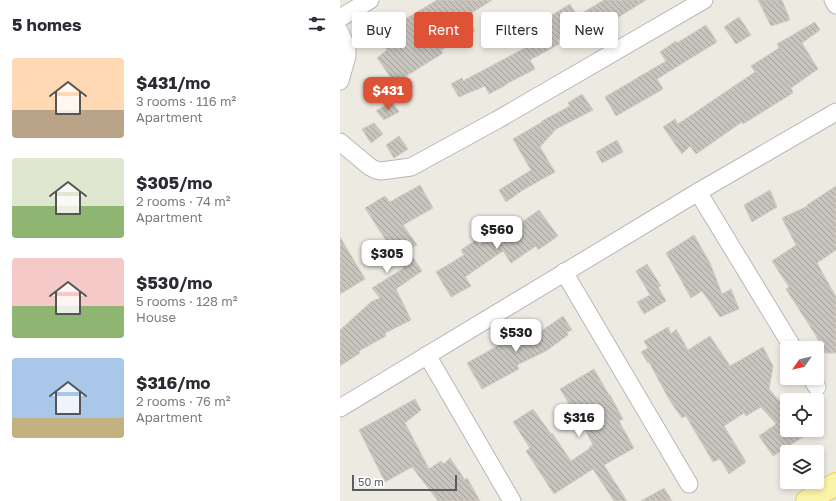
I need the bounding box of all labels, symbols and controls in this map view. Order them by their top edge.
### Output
chip: Buy [352,12,406,48]
chip: Rent [414,12,473,48]
chip: Filters [481,12,552,48]
chip: New [560,12,618,48]
icon: filters [306,13,328,35]
text: 5 homes [12,14,82,35]
text: $431/mo [136,72,210,93]
icon: home [44,74,92,122]
pin: $431 [364,77,412,111]
text: $431 [372,82,404,98]
text: 3 rooms · 116 m² [136,93,236,109]
text: Apartment [136,109,203,125]
text: $305/mo [136,172,212,193]
icon: home [44,174,92,222]
text: 2 rooms · 74 m² [136,193,230,209]
text: Apartment [136,209,203,225]
pin: $560 [473,216,521,250]
text: $560 [480,221,514,237]
pin: $305 [363,240,411,274]
text: $305 [370,245,404,261]
text: $530/mo [136,272,212,293]
icon: home [44,274,92,322]
text: 5 rooms · 128 m² [136,293,237,309]
text: House [136,309,176,325]
pin: $530 [492,319,540,353]
text: $530 [499,324,533,340]
north arrow [780,341,824,385]
map controls [780,341,824,489]
text: $316/mo [136,372,211,393]
icon: home [44,374,92,422]
text: 2 rooms · 76 m² [136,393,230,409]
button: locate [780,393,824,437]
pin: $316 [555,404,603,438]
text: Apartment [136,409,203,425]
text: $316 [563,409,595,425]
button: layers [780,445,824,489]
scale bar [352,473,457,492]
text: 50 m [358,475,384,488]

